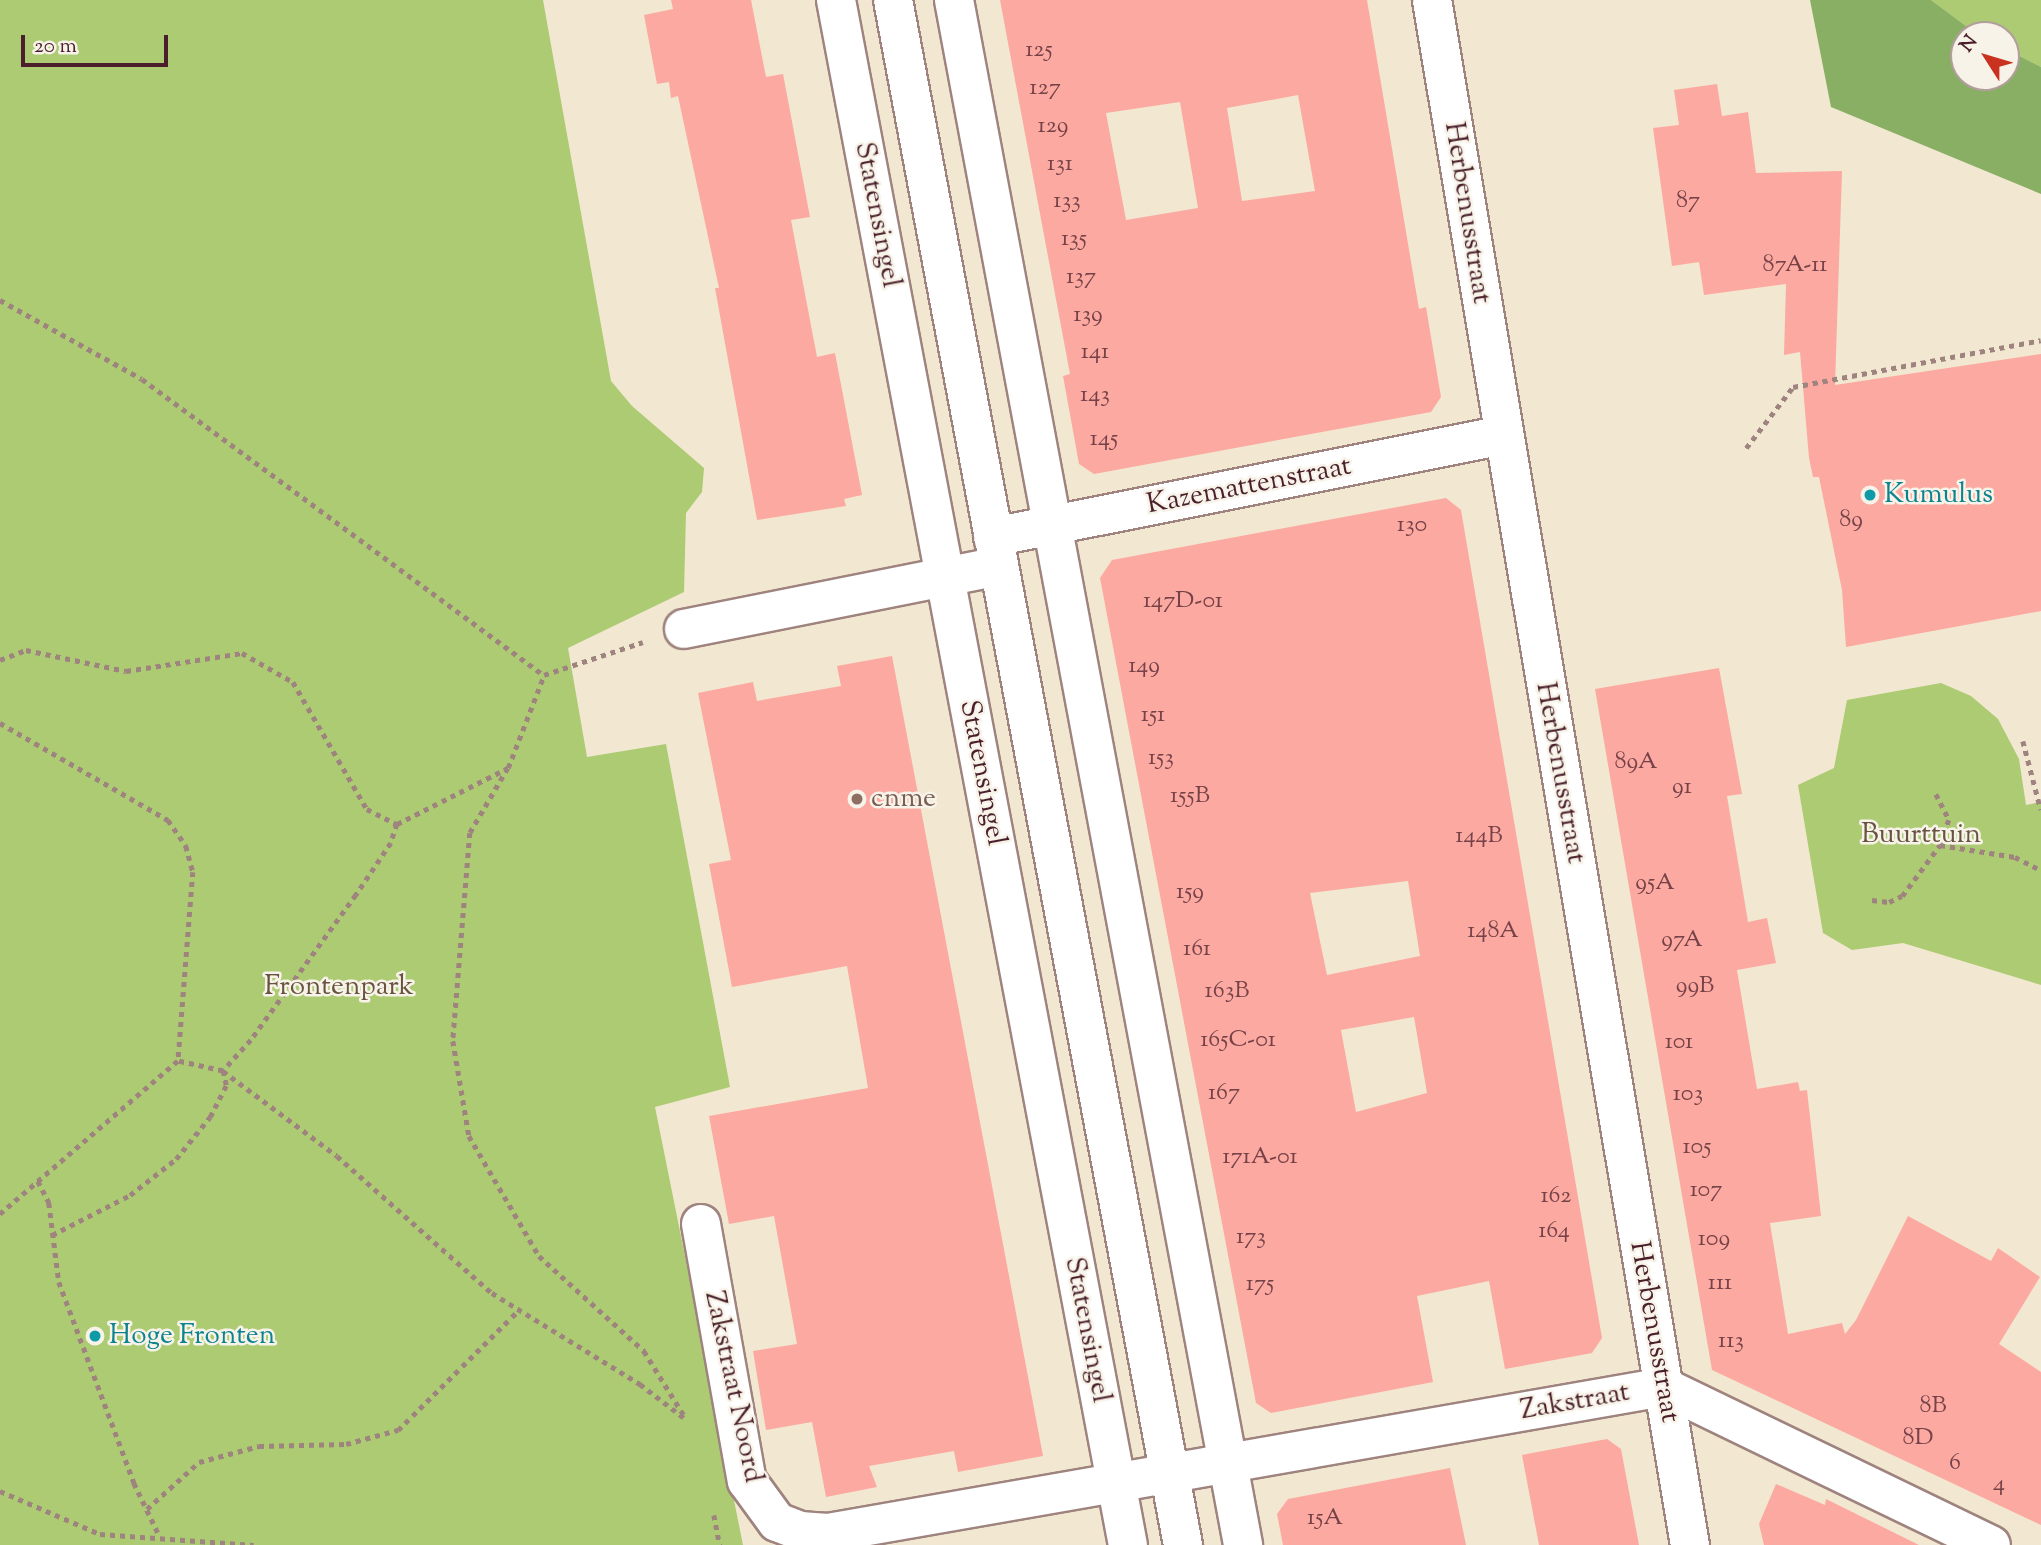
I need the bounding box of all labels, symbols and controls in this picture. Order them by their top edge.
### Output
scale bar [24,21,172,65]
north arrow [1950,21,2020,91]
text: N [1954,30,1985,58]
text: 20 m [34,32,77,62]
house number: 125 [1025,37,1053,65]
house number: 127 [1029,75,1061,103]
house number: 129 [1037,113,1069,141]
street label: Herbenusstraat [1436,120,1498,306]
street label: Statensingel [846,139,908,291]
house number: 131 [1047,151,1073,179]
house number: 133 [1053,188,1081,216]
house number: 87 [1676,188,1700,216]
house number: 135 [1061,226,1087,254]
house number: 87A-11 [1763,252,1827,280]
house number: 137 [1066,264,1096,292]
house number: 139 [1073,302,1103,330]
house number: 141 [1081,339,1109,367]
house number: 143 [1080,382,1110,410]
house number: 145 [1090,426,1118,454]
street label: Kazemattenstraat [1144,450,1354,522]
place label: Kumulus [1884,478,1993,512]
marker: Kumulus [1862,487,1878,503]
house number: 89 [1839,507,1863,535]
house number: 130 [1397,512,1427,540]
house number: 147D-01 [1143,588,1223,616]
house number: 149 [1128,653,1160,681]
street label: Herbenusstraat [1528,680,1592,866]
street label: Statensingel [951,697,1013,849]
house number: 151 [1141,702,1165,730]
house number: 153 [1148,745,1174,773]
house number: 89A [1614,749,1658,777]
house number: 91 [1672,774,1692,802]
place label: cnme [871,782,936,816]
house number: 155B [1170,783,1210,811]
marker: cnme [849,791,865,807]
park label: Buurttuin [1861,818,1981,852]
house number: 144B [1455,823,1503,851]
house number: 95A [1635,870,1675,898]
house number: 159 [1176,879,1204,907]
house number: 148A [1467,918,1519,946]
house number: 97A [1661,927,1703,955]
house number: 161 [1183,936,1211,964]
park label: Frontenpark [264,970,414,1004]
house number: 99B [1676,973,1714,1001]
house number: 163B [1205,978,1249,1006]
house number: 165C-01 [1200,1027,1276,1055]
house number: 101 [1665,1029,1693,1057]
house number: 167 [1208,1080,1240,1108]
house number: 103 [1673,1081,1703,1109]
house number: 105 [1683,1134,1711,1162]
house number: 171A-01 [1222,1144,1298,1172]
house number: 107 [1690,1177,1722,1205]
house number: 162 [1540,1183,1572,1211]
house number: 164 [1538,1218,1570,1246]
house number: 173 [1236,1224,1266,1252]
house number: 109 [1698,1226,1730,1254]
street label: Herbenusstraat [1622,1239,1686,1425]
street label: Statensingel [1056,1254,1118,1406]
house number: 111 [1708,1270,1732,1298]
house number: 175 [1246,1271,1274,1299]
street label: Zakstraat Noord [696,1288,770,1486]
place label: Hoge Fronten [109,1319,275,1353]
marker: Hoge Fronten [87,1328,103,1344]
house number: 113 [1718,1328,1744,1356]
street label: Zakstraat [1518,1376,1632,1428]
house number: 8B [1919,1393,1947,1421]
house number: 8D [1902,1425,1934,1453]
house number: 6 [1949,1450,1961,1478]
house number: 4 [1993,1471,2005,1499]
house number: 15A [1307,1505,1343,1533]

